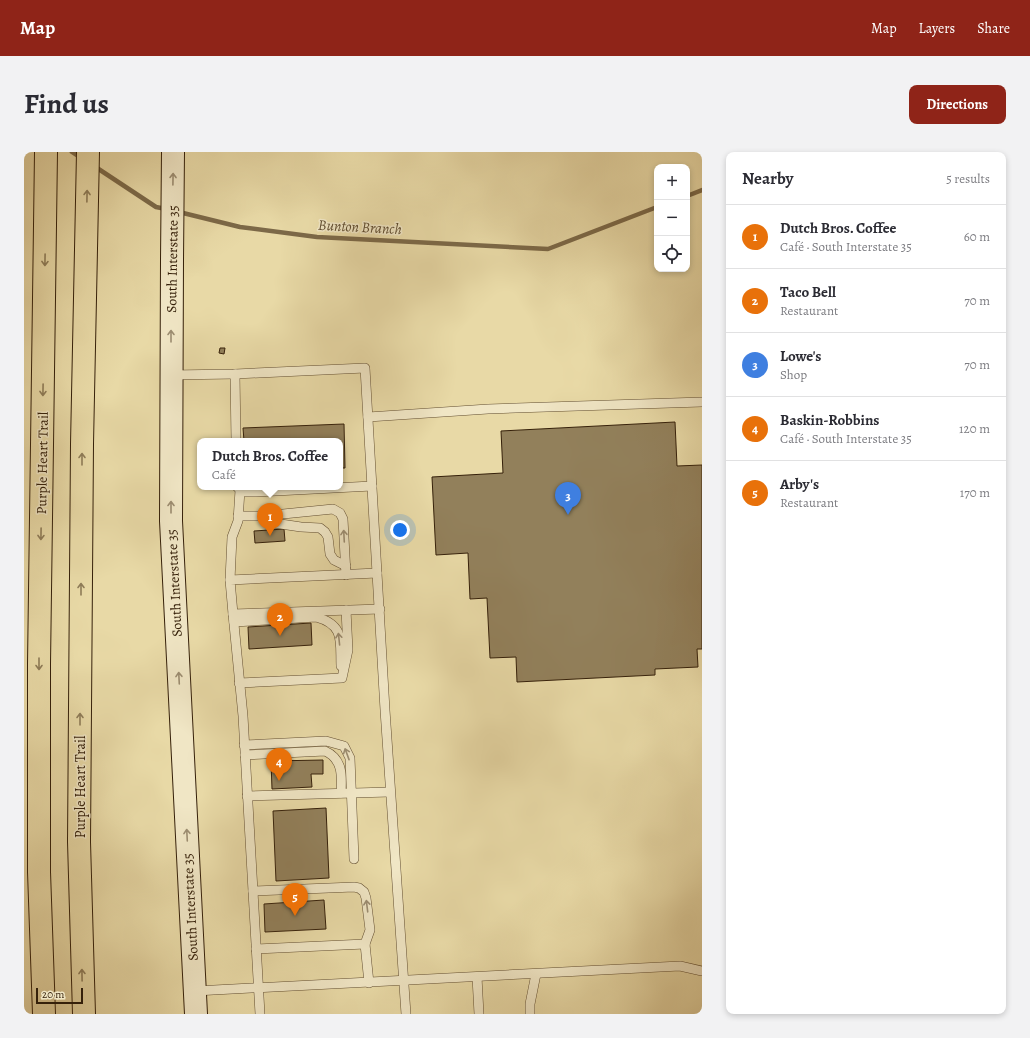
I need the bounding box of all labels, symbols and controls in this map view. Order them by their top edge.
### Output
text: Map [20,15,55,41]
text: Map [871,19,897,38]
text: Layers [919,19,955,38]
text: Share [977,19,1010,38]
text: Find us [24,85,109,123]
button: Directions [909,85,1006,124]
map controls [654,164,690,272]
button: + [654,164,690,200]
text: Nearby [742,167,793,190]
text: 5 results [946,170,990,187]
one-way arrow [169,173,177,186]
one-way arrow [83,190,91,203]
button: − [654,200,690,236]
street label: South Interstate 35 [162,205,183,313]
water label: Bunton Branch [318,215,402,239]
text: Dutch Bros. Coffee [780,218,897,238]
text: 1 [753,228,757,245]
text: 60 m [964,228,990,245]
button: locate [654,236,690,272]
text: Café · South Interstate 35 [780,238,912,255]
one-way arrow [41,253,49,266]
text: Taco Bell [780,282,836,302]
text: 2 [752,292,758,309]
text: 70 m [964,292,990,309]
text: Restaurant [780,302,838,319]
one-way arrow [167,330,175,343]
text: Lowe's [780,346,822,366]
text: 3 [752,356,758,373]
text: 70 m [964,356,990,373]
text: Shop [780,366,807,383]
one-way arrow [39,383,47,396]
text: Baskin-Robbins [780,410,879,430]
street label: Purple Heart Trail [32,411,53,515]
text: 4 [752,420,758,437]
text: 120 m [959,420,990,437]
text: Café · South Interstate 35 [780,430,912,447]
popup [197,438,343,490]
text: Dutch Bros. Coffee [212,446,328,466]
one-way arrow [78,453,86,466]
text: Café [212,466,236,483]
text: Arby's [780,474,819,494]
pin: 3 [555,482,581,515]
text: 5 [752,484,758,501]
text: 170 m [960,484,990,501]
text: Restaurant [780,494,838,511]
one-way arrow [167,501,175,514]
pin: 1 [257,503,283,536]
your location [390,520,410,540]
one-way arrow [37,527,45,540]
street label: South Interstate 35 [162,529,187,637]
one-way arrow [340,530,348,543]
one-way arrow [77,583,85,596]
pin: 2 [267,603,293,636]
one-way arrow [335,633,343,646]
one-way arrow [35,657,43,670]
one-way arrow [175,672,183,685]
one-way arrow [76,713,84,726]
street label: Purple Heart Trail [71,735,90,838]
pin: 4 [266,748,292,781]
one-way arrow [343,749,351,761]
one-way arrow [183,829,191,842]
street label: South Interstate 35 [178,853,203,961]
pin: 5 [282,883,308,916]
one-way arrow [363,900,371,913]
one-way arrow [78,969,86,982]
scale bar [36,986,83,1005]
text: 20 m [42,987,64,1002]

